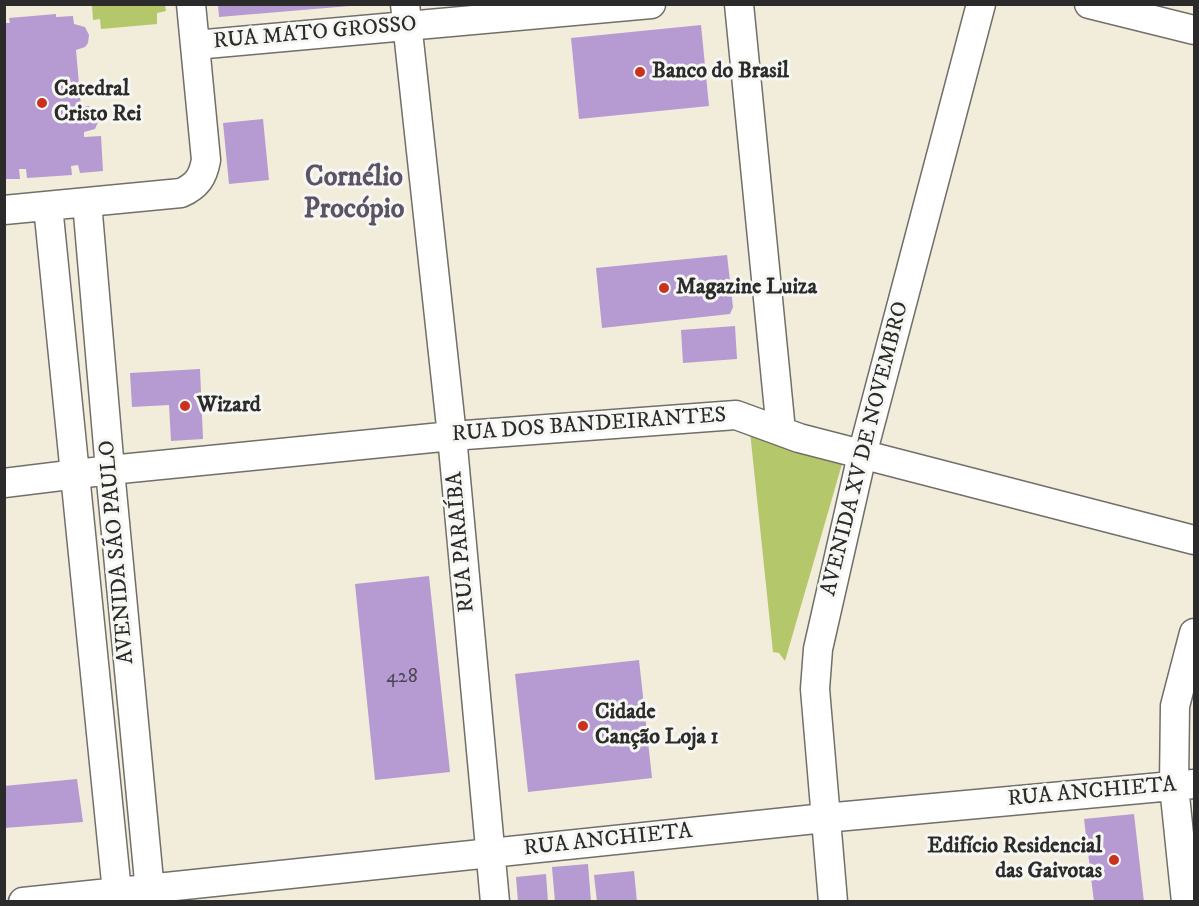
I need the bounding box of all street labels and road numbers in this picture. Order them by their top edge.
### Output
street label: RUA MATO GROSSO [212,12,418,56]
street label: AVENIDA XV DE NOVEMBRO [817,299,915,599]
street label: RUA DOS BANDEIRANTES [451,403,727,449]
street label: AVENIDA SÃO PAULO [95,439,141,665]
street label: RUA PARAÍBA [443,470,481,614]
street label: RUA ANCHIETA [1007,772,1177,814]
street label: RUA ANCHIETA [523,819,693,863]

